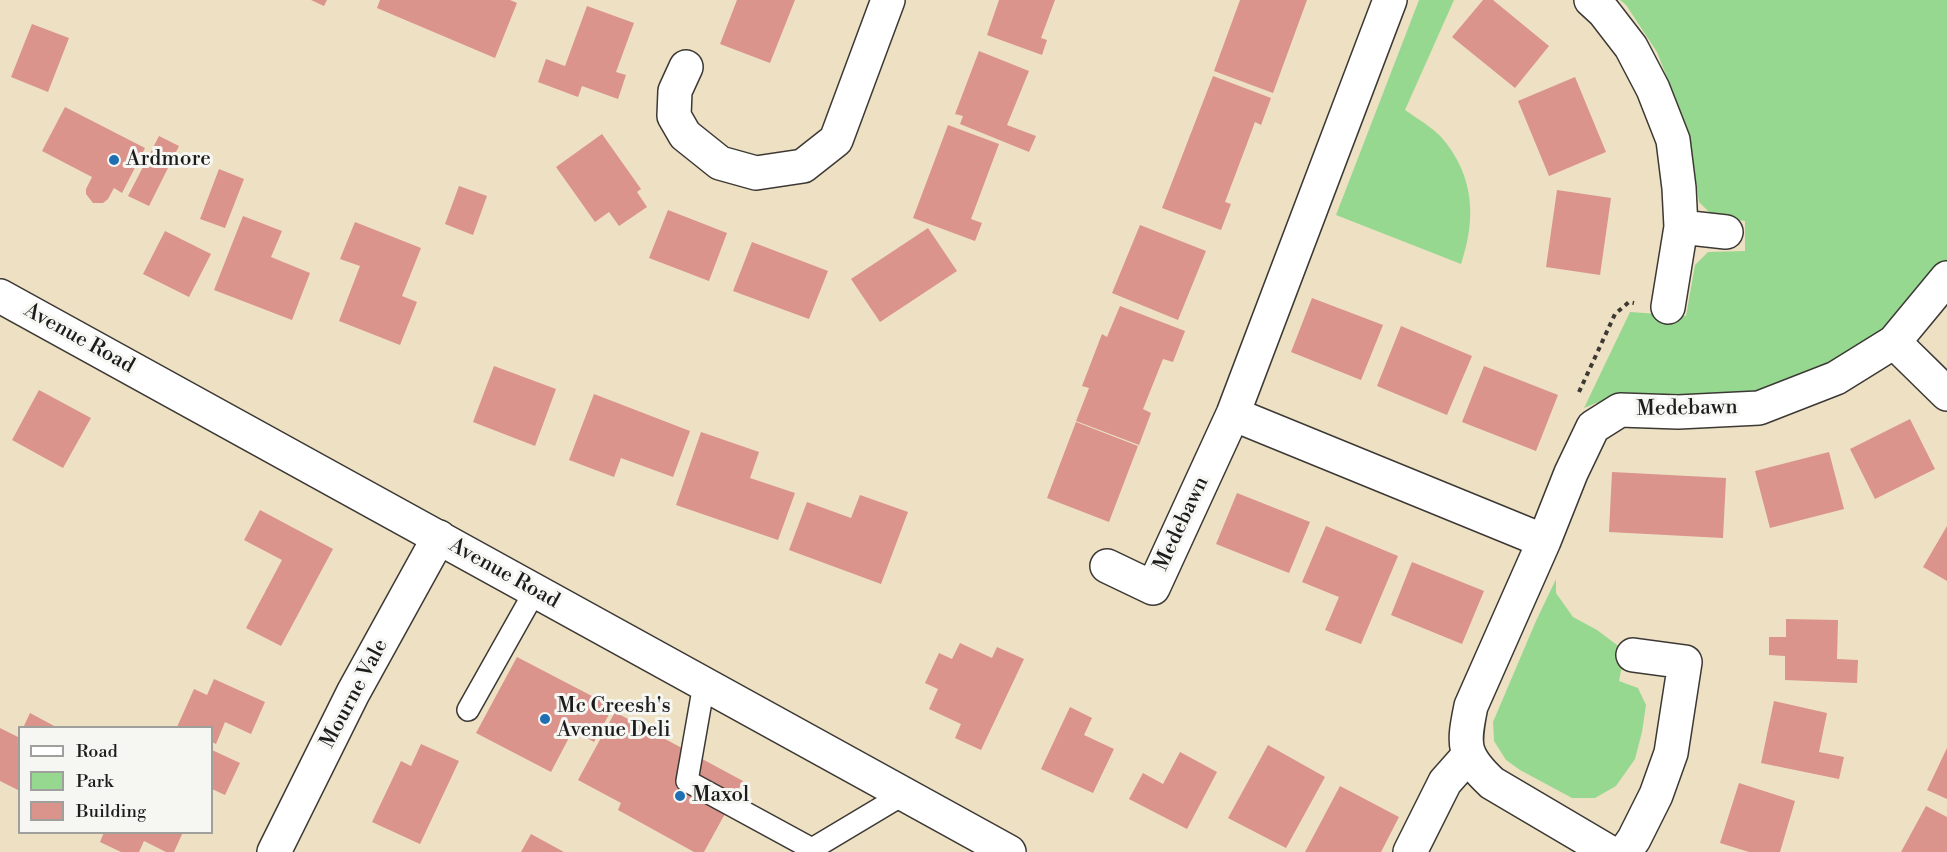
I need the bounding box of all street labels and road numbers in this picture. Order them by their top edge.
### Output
street label: Avenue Road [19,298,139,380]
street label: Medebawn [1636,396,1738,422]
street label: Medebawn [1149,473,1215,575]
street label: Avenue Road [444,533,564,615]
street label: Mourne Vale [316,635,394,753]

